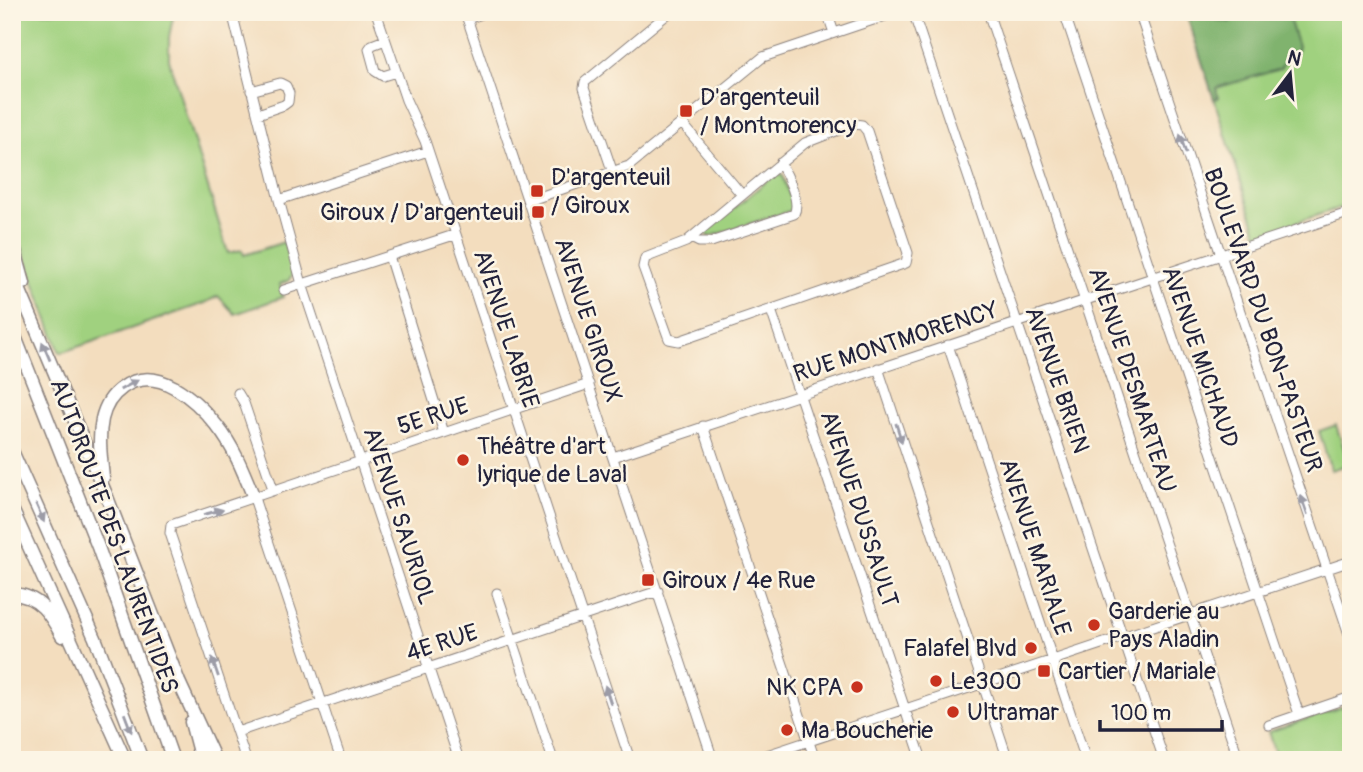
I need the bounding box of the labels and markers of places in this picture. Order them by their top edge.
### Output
place label: D'argenteuil / Montmorency [700,83,856,140]
marker: D'argenteuil / Montmorency [678,103,694,119]
place label: D'argenteuil / Giroux [551,163,671,220]
marker: D'argenteuil / Giroux [529,183,545,199]
place label: Giroux / D'argenteuil [320,198,524,227]
marker: Giroux / D'argenteuil [530,204,546,220]
place label: Théâtre d'art lyrique de Laval [477,432,628,489]
marker: Théâtre d'art lyrique de Laval [455,452,471,468]
place label: Giroux / 4e Rue [662,566,815,595]
marker: Giroux / 4e Rue [640,572,656,588]
place label: Garderie au Pays Aladin [1108,597,1220,654]
marker: Garderie au Pays Aladin [1086,617,1102,633]
place label: Falafel Blvd [903,634,1017,663]
marker: Falafel Blvd [1023,640,1039,656]
place label: Cartier / Mariale [1058,657,1216,686]
marker: Cartier / Mariale [1036,663,1052,679]
place label: Le300 [950,667,1022,696]
place label: NK CPA [766,673,843,702]
marker: Le300 [928,673,944,689]
marker: NK CPA [849,679,865,695]
place label: Ultramar [967,698,1059,727]
marker: Ultramar [945,704,961,720]
place label: Ma Boucherie [801,716,933,745]
marker: Ma Boucherie [779,722,795,738]

